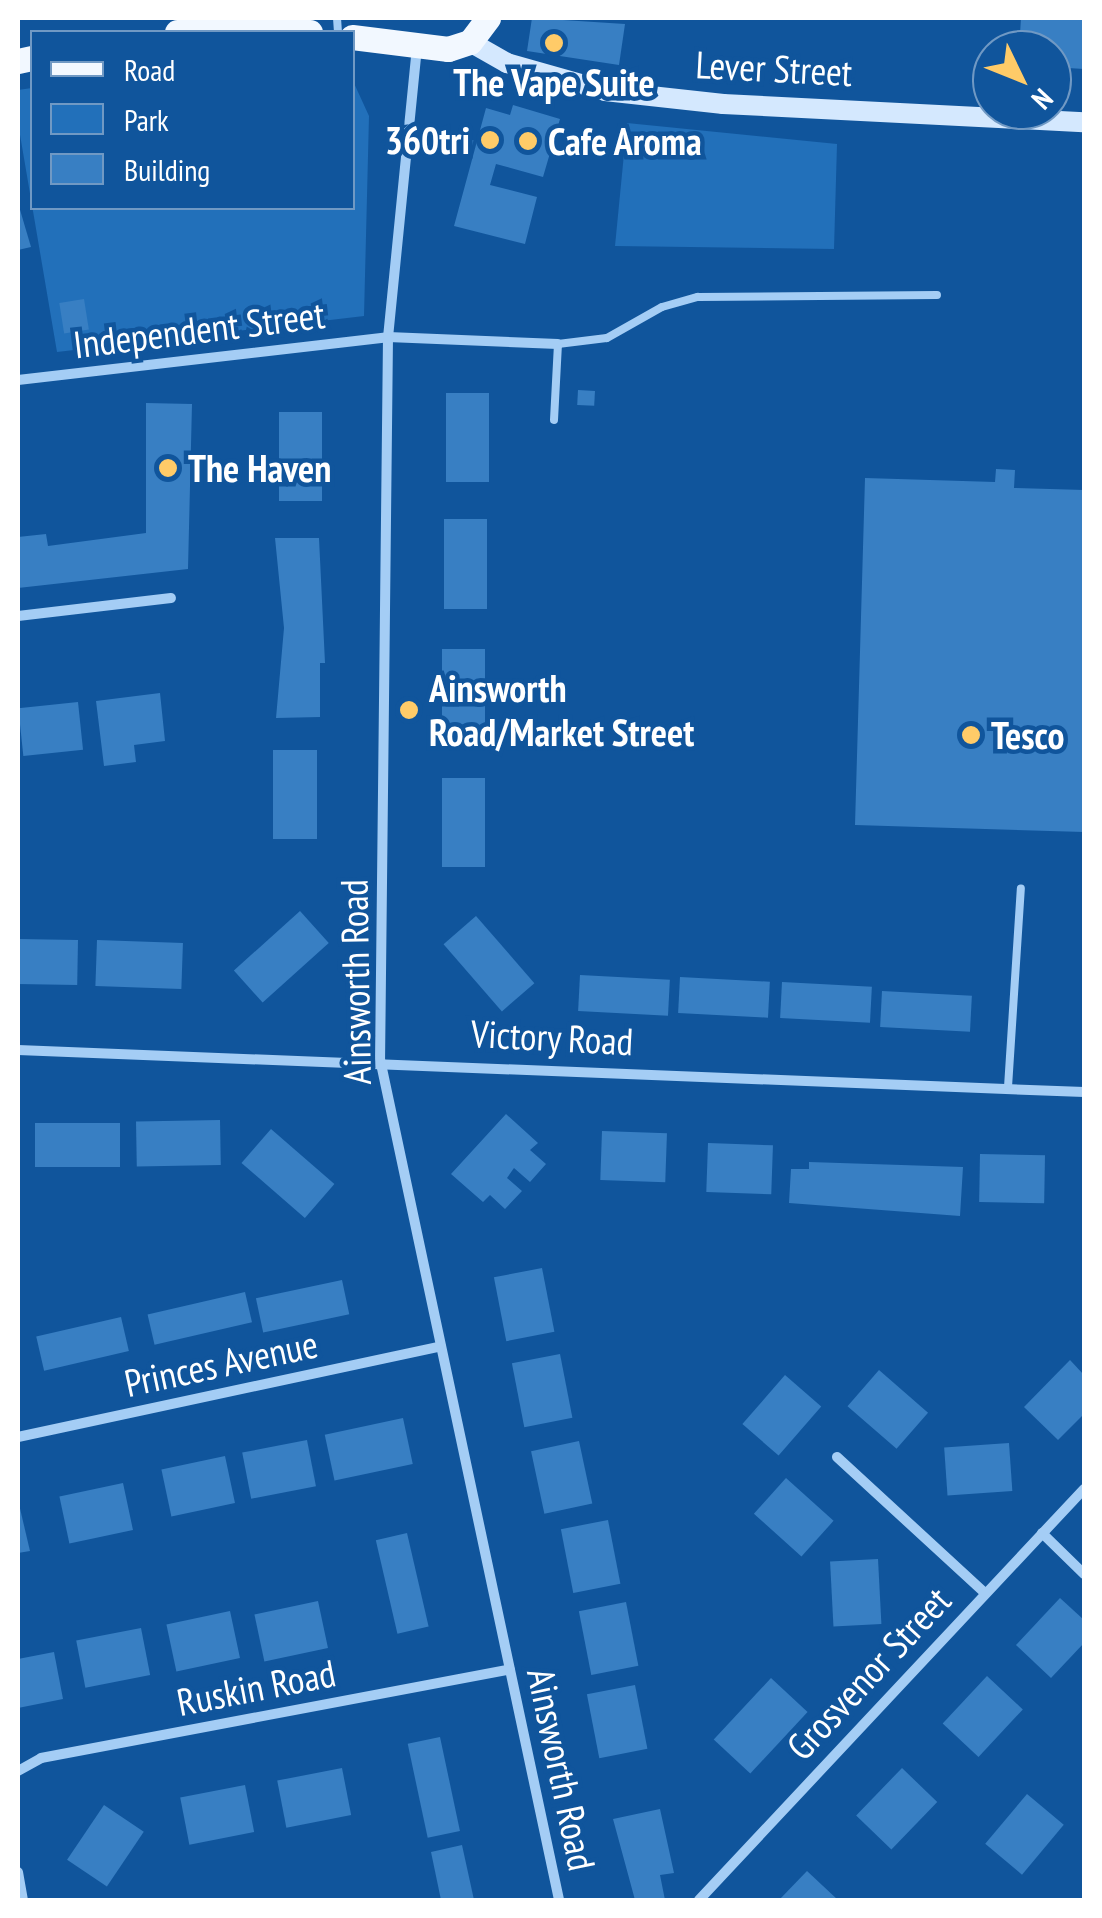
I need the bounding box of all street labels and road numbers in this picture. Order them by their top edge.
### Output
street label: Lever Street [695,41,853,95]
street label: Independent Street [71,291,327,367]
street label: Ainsworth Road [330,879,380,1085]
street label: Victory Road [469,1010,635,1064]
street label: Princes Avenue [120,1320,322,1406]
street label: Grosvenor Street [777,1577,959,1769]
street label: Ruskin Road [173,1649,339,1725]
street label: Ainsworth Road [518,1664,606,1874]

